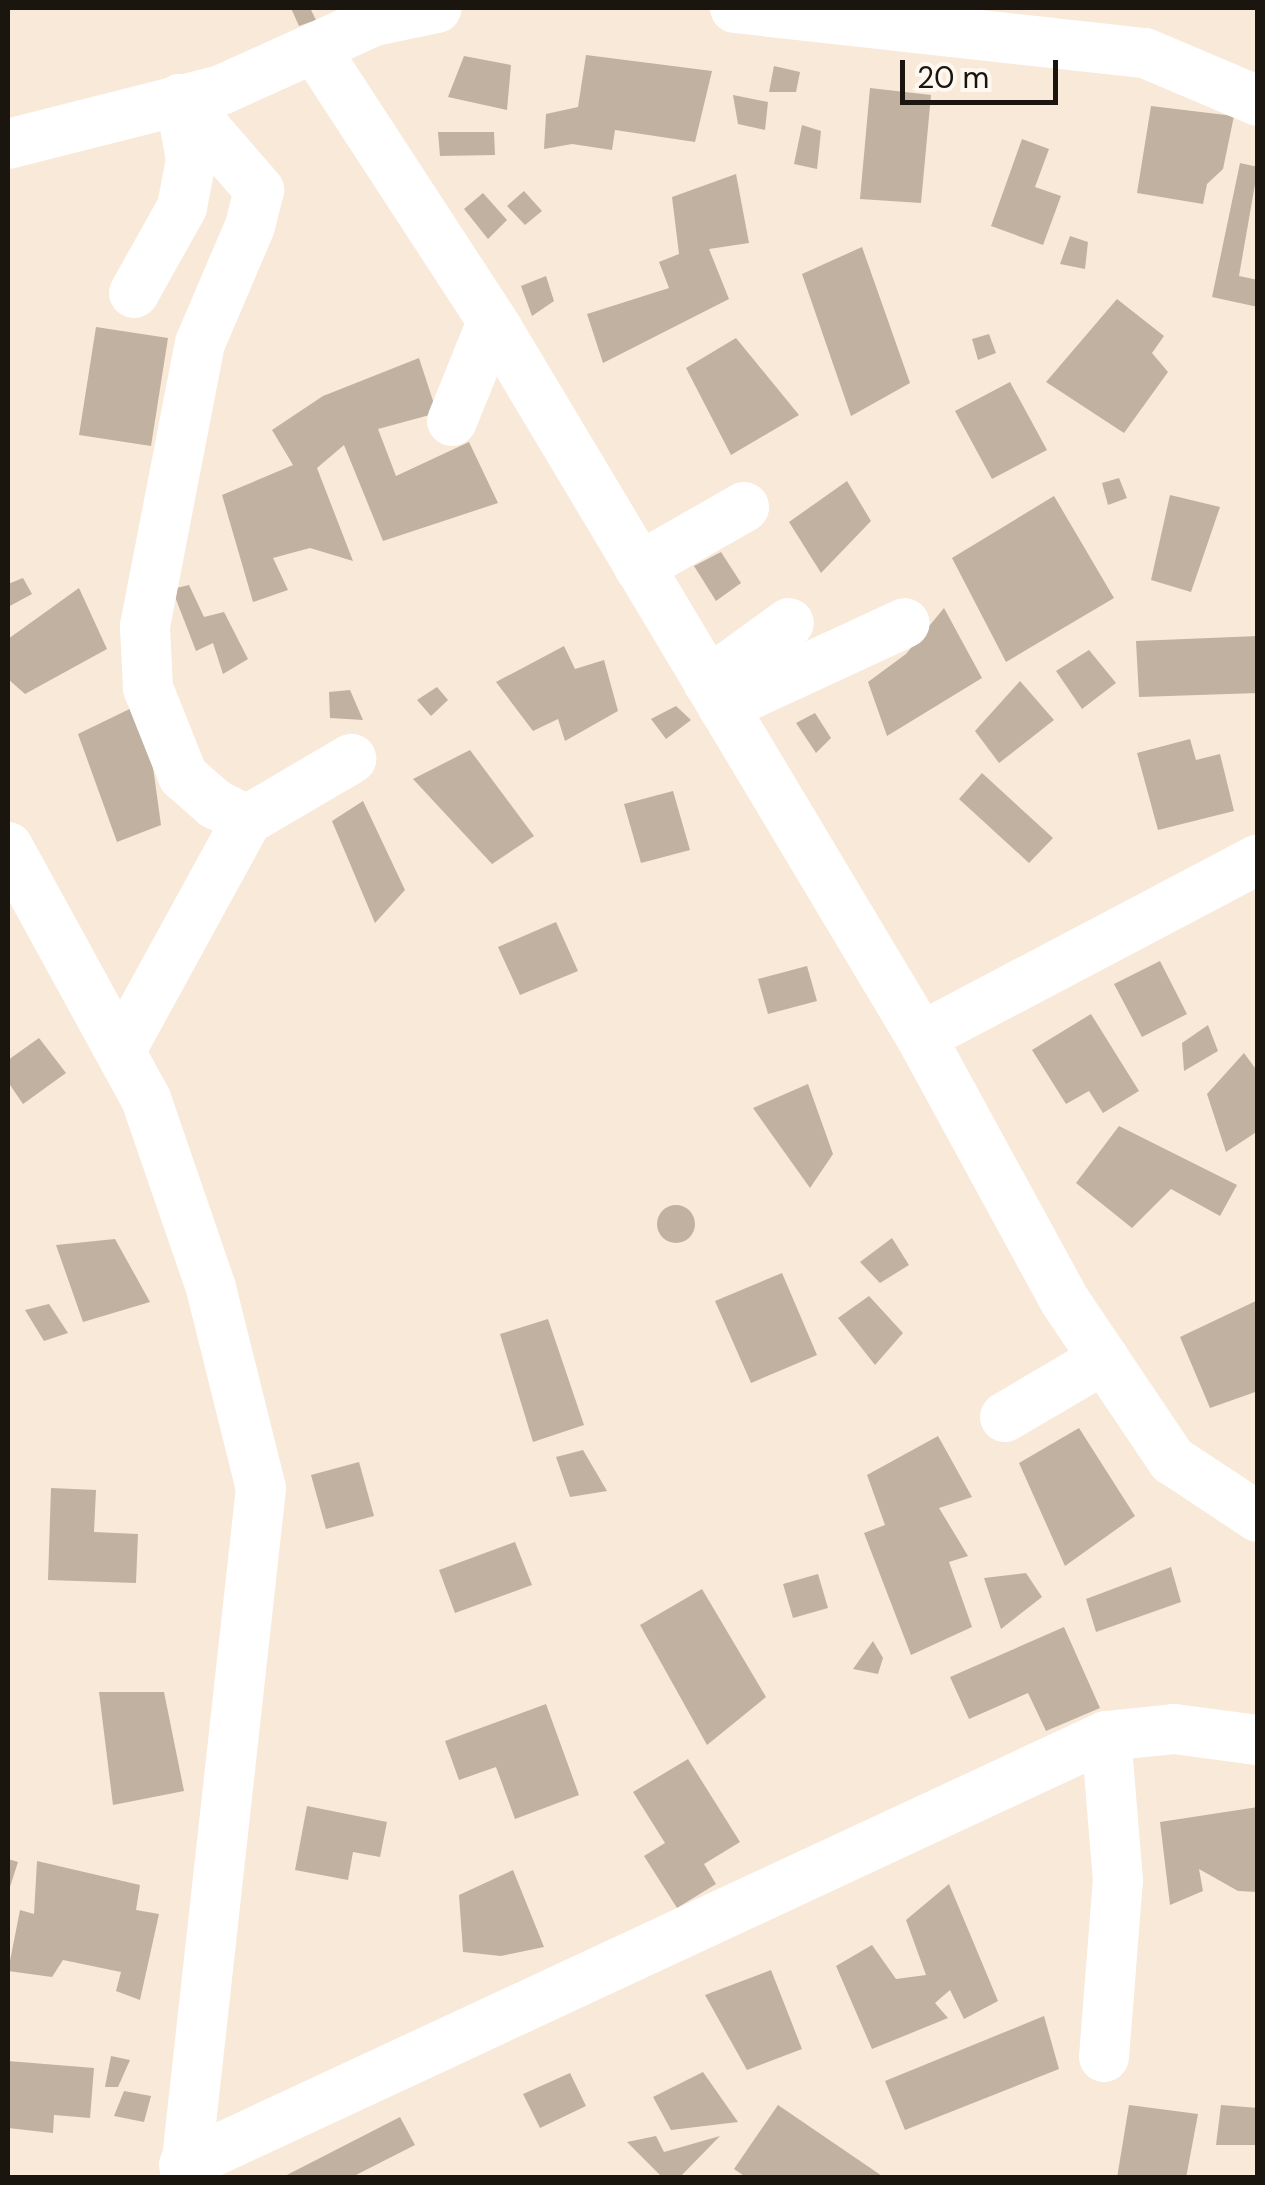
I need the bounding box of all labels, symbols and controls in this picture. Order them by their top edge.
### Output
scale bar [905,40,1062,102]
text: 20 m [917,58,989,97]

